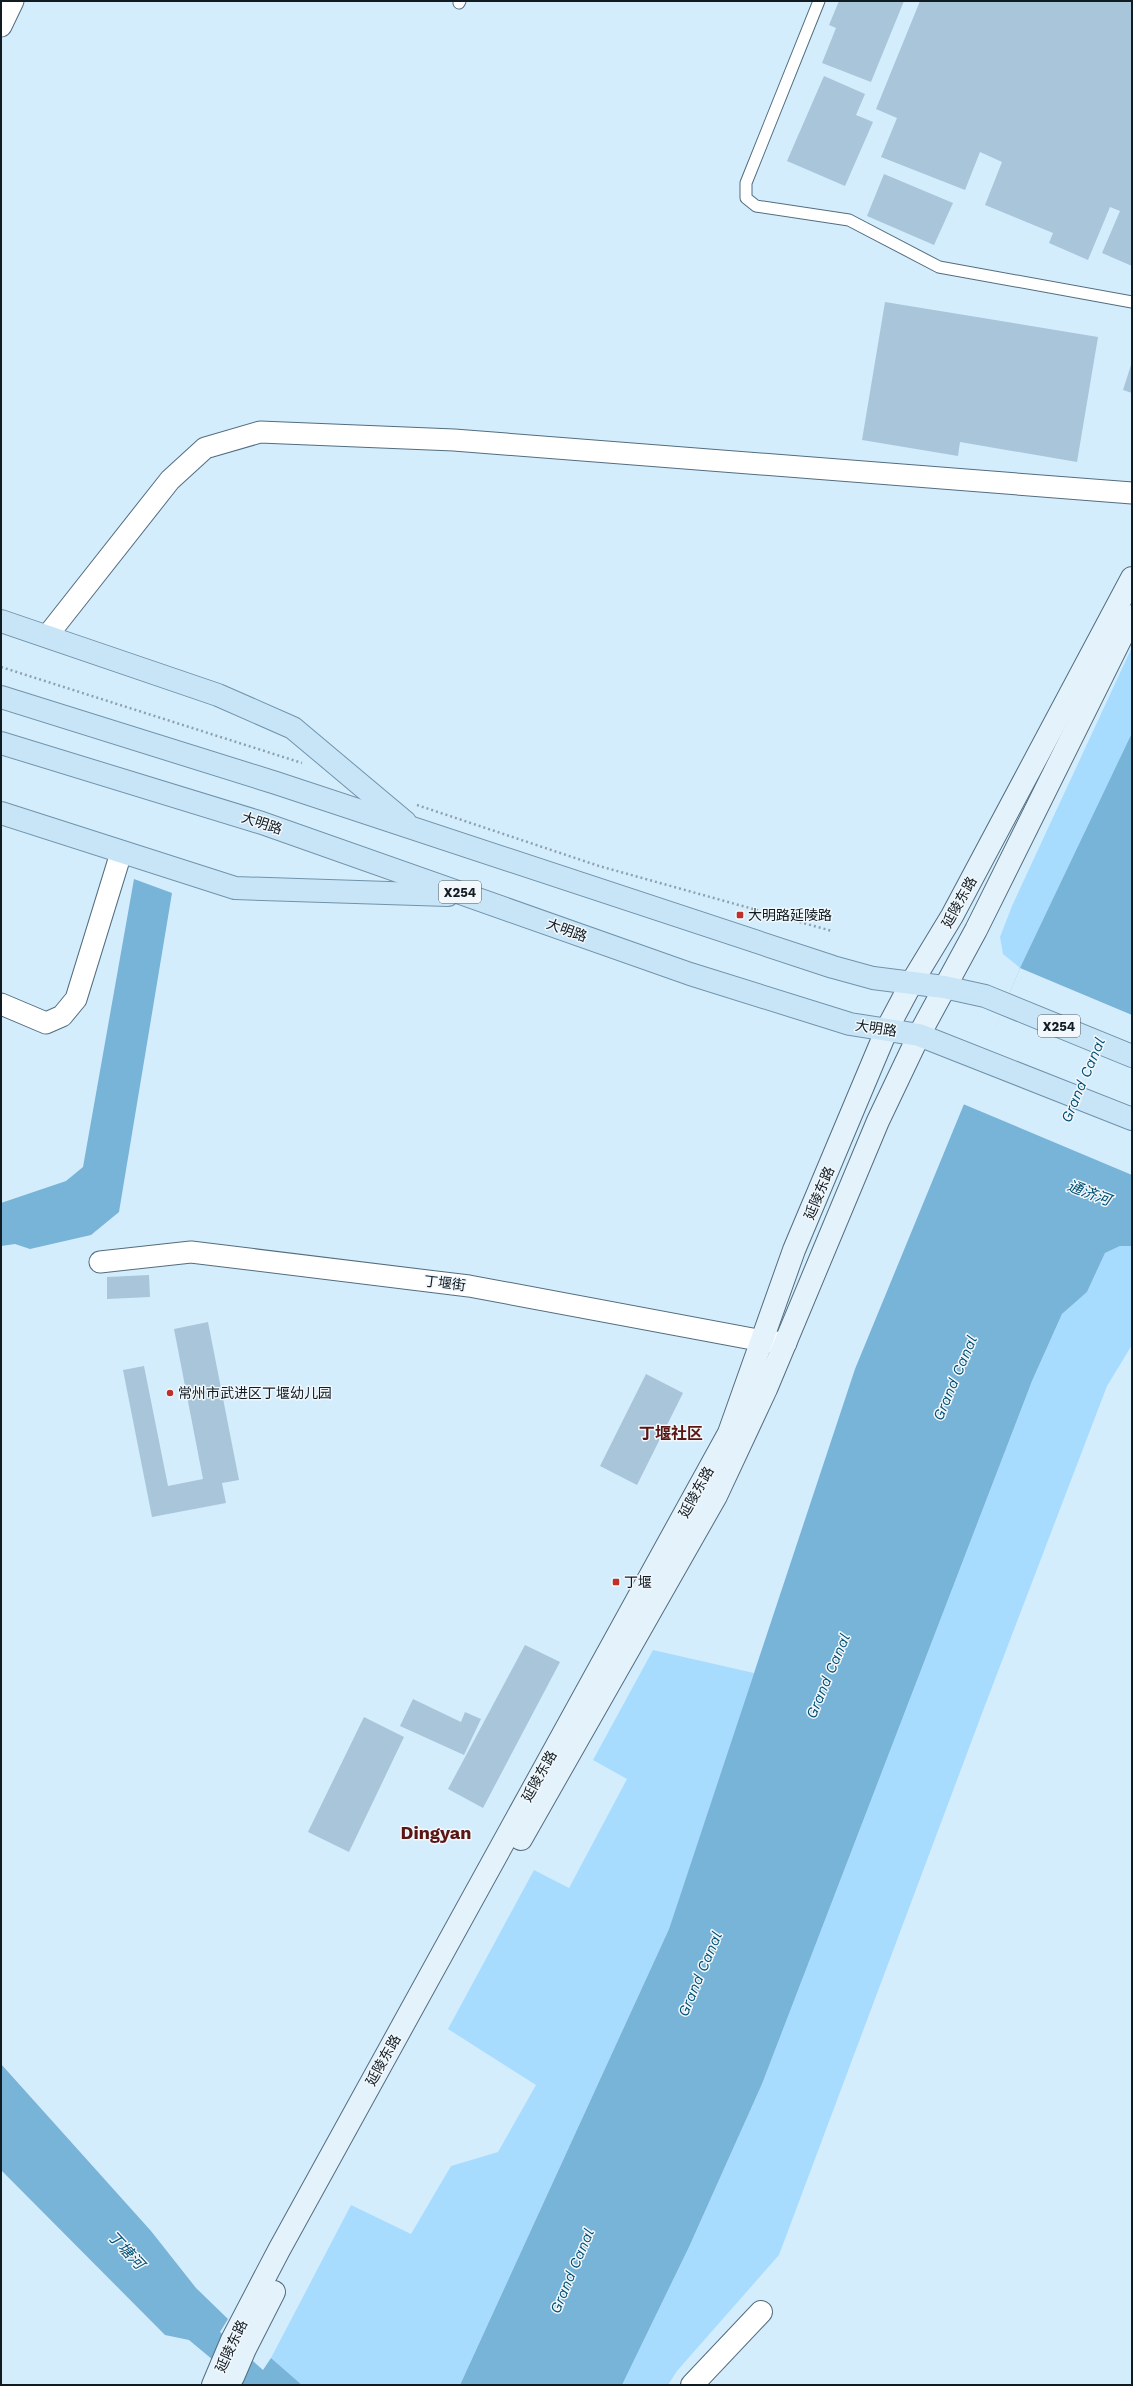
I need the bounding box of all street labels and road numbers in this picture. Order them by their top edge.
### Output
street label: 大明路 [240,809,284,837]
street label: 延陵东路 [938,874,980,930]
road number: X254 [439,881,481,903]
street label: 大明路 [545,915,589,945]
road number: X254 [1038,1015,1080,1037]
street label: 大明路 [854,1017,898,1039]
street label: 延陵东路 [801,1164,837,1222]
street label: 丁堰街 [423,1273,467,1293]
street label: 延陵东路 [675,1464,717,1520]
street label: 延陵东路 [518,1748,560,1804]
street label: 延陵东路 [362,2032,404,2088]
street label: 延陵东路 [212,2317,250,2375]

